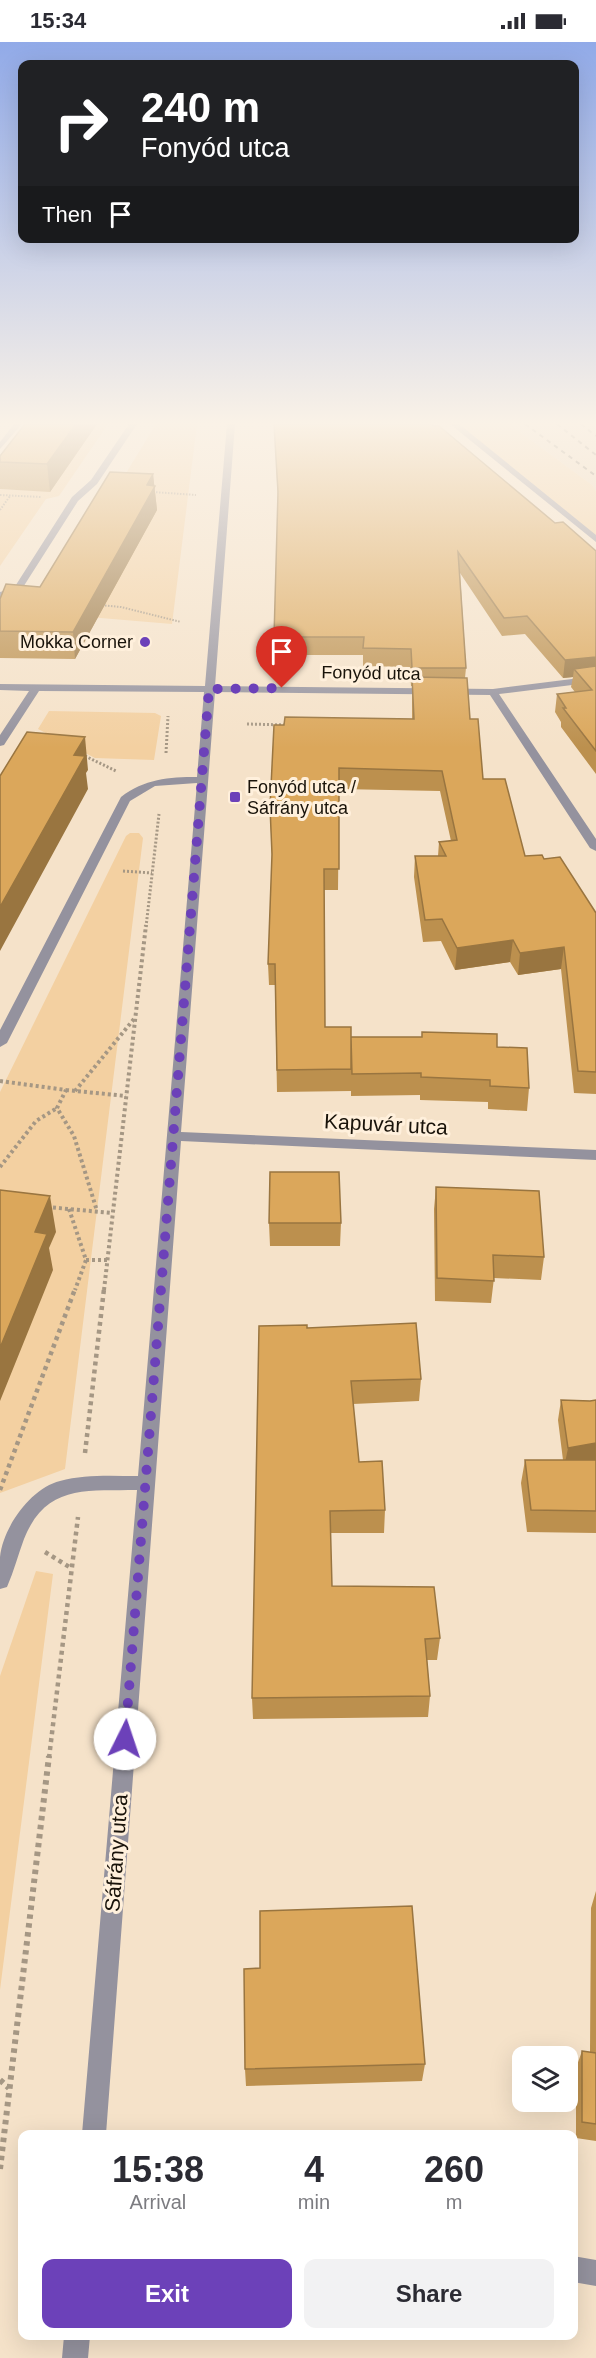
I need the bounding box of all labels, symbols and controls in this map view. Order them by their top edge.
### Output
text: 15:34 [30,8,86,33]
icon: right [42,84,120,162]
text: 240 m [141,84,260,131]
text: Fonyód utca [141,133,290,163]
icon: arrive [104,198,137,231]
text: Then [42,202,92,227]
pin [256,626,307,688]
place label: Mokka Corner [20,632,133,652]
marker: Mokka Corner [138,635,152,649]
icon: arrive [265,635,298,668]
street label: Fonyód utca [321,662,422,684]
place label: Fonyód utca / Sáfrány utca [247,777,356,818]
marker: Fonyód utca / Sáfrány utca [228,790,242,804]
street label: Kapuvár utca [324,1109,449,1139]
position arrow [93,1707,157,1771]
street label: Sáfrány utca [100,1793,132,1913]
map controls [512,2046,578,2112]
button: layers [512,2046,578,2112]
text: 15:38 [112,2149,204,2190]
text: 4 [304,2149,324,2190]
text: 260 [424,2149,484,2190]
text: Arrival [130,2191,186,2213]
text: min [298,2191,330,2213]
text: m [446,2191,462,2213]
button: Exit [42,2259,292,2328]
button: Share [304,2259,554,2328]

